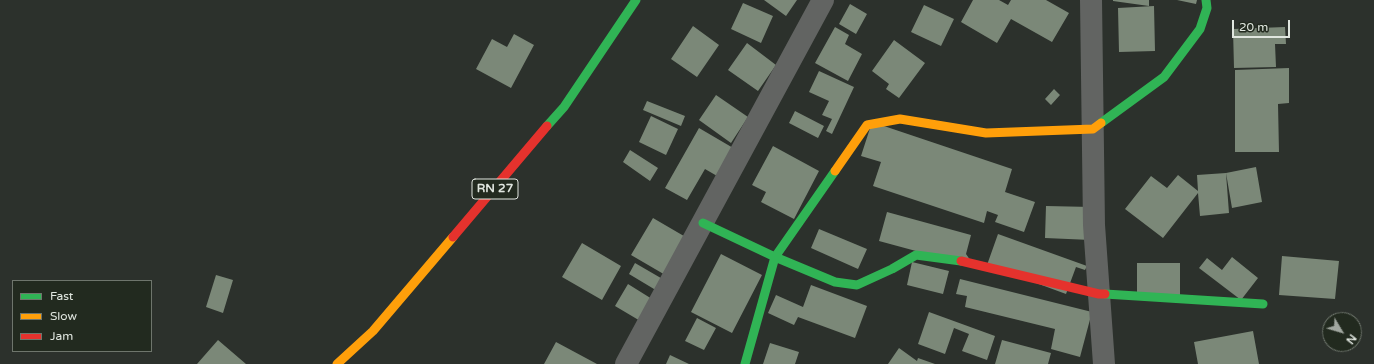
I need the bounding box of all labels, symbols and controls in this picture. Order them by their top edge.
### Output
scale bar [1234,12,1292,38]
text: 20 m [1239,20,1268,34]
road number: RN 27 [472,179,518,199]
legend [12,280,152,352]
text: Fast [50,289,73,303]
text: Slow [50,309,77,323]
north arrow [1322,312,1362,352]
text: Jam [50,329,73,343]
text: N [1343,332,1359,347]

